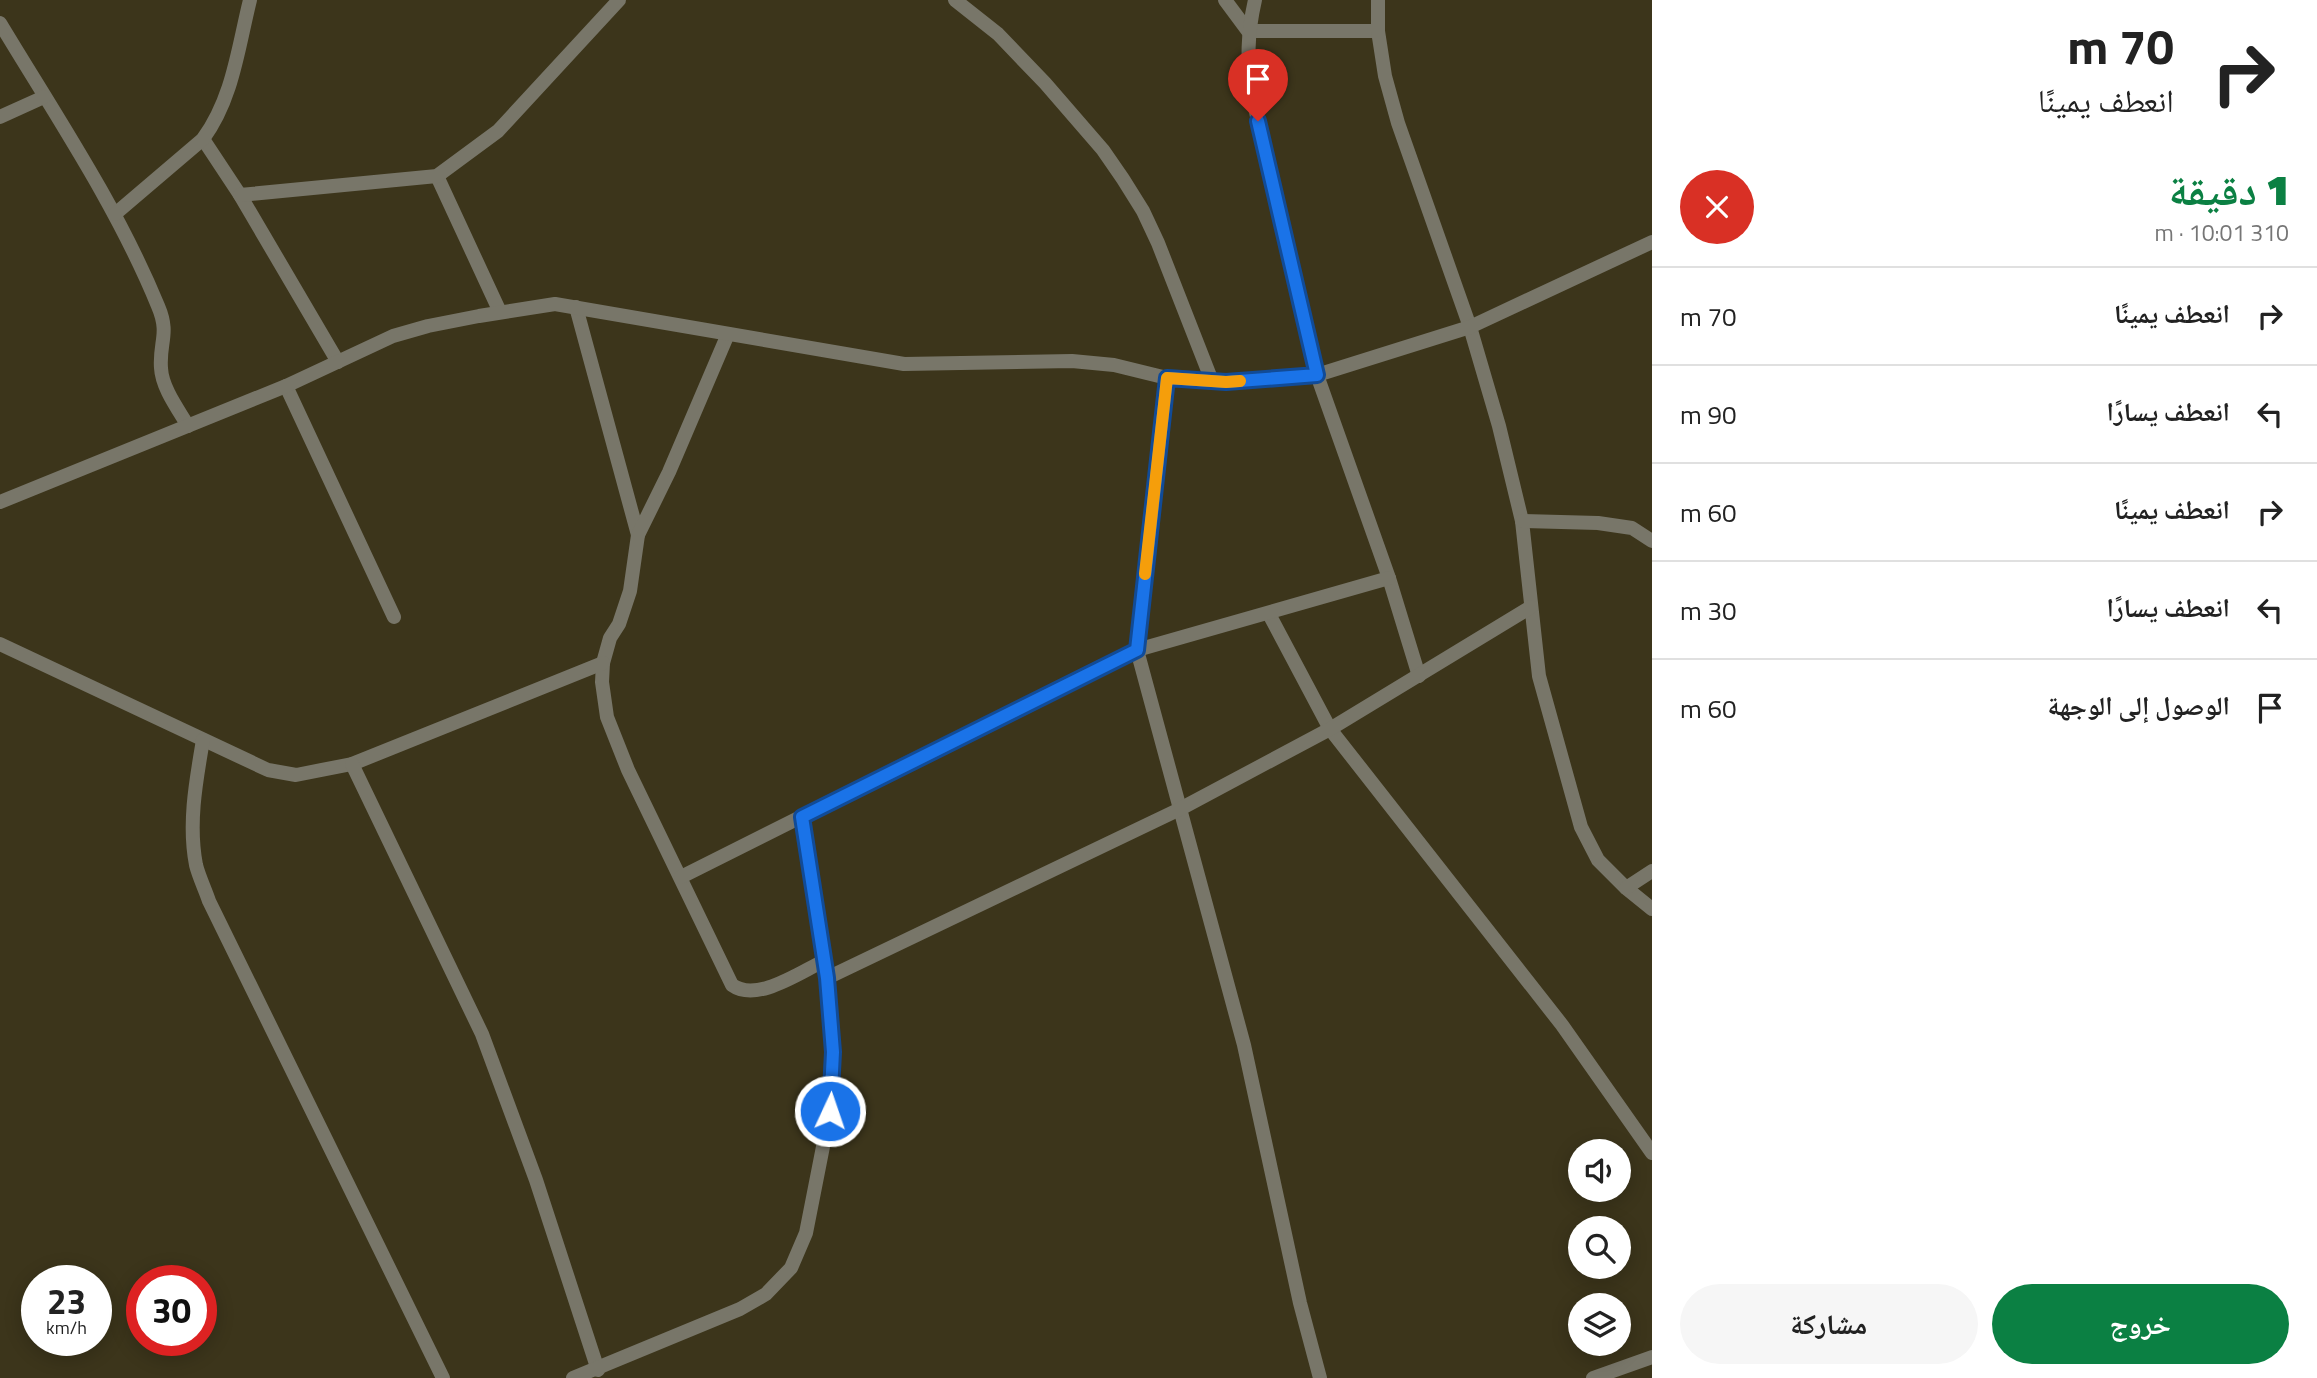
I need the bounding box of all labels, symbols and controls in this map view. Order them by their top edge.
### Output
text: 70 m [2067,8,2174,83]
icon: right [2198,28,2289,119]
pin [1228,49,1288,121]
icon: arrive [1239,60,1277,98]
text: انعطف يمينًا [2038,76,2174,124]
text: 1 دقيقة [2169,157,2289,221]
button: close [1680,170,1754,244]
text: 310 m · 10:01 [2154,215,2289,250]
text: انعطف يمينًا [2114,294,2230,333]
text: 70 m [1680,297,1737,336]
icon: right [2251,297,2289,335]
text: انعطف يسارًا [2106,392,2230,431]
text: 90 m [1680,395,1737,434]
icon: left [2251,395,2289,433]
text: انعطف يمينًا [2114,490,2230,529]
text: 60 m [1680,493,1737,532]
icon: right [2251,493,2289,531]
text: انعطف يسارًا [2106,588,2230,627]
text: 30 m [1680,591,1737,630]
icon: left [2251,591,2289,629]
text: الوصول إلى الوجهة [2048,686,2230,725]
text: 60 m [1680,689,1737,728]
icon: arrive [2251,689,2289,727]
position arrow [793,1074,867,1148]
map controls [1568,1139,1631,1356]
button: sound [1568,1139,1631,1202]
button: search [1568,1216,1631,1279]
speed limit sign: 30 [126,1265,217,1356]
text: 23 [47,1274,86,1328]
button: مشاركة [1680,1284,1978,1364]
button: خروج [1992,1284,2289,1364]
button: layers [1568,1293,1631,1356]
text: km/h [46,1314,87,1341]

